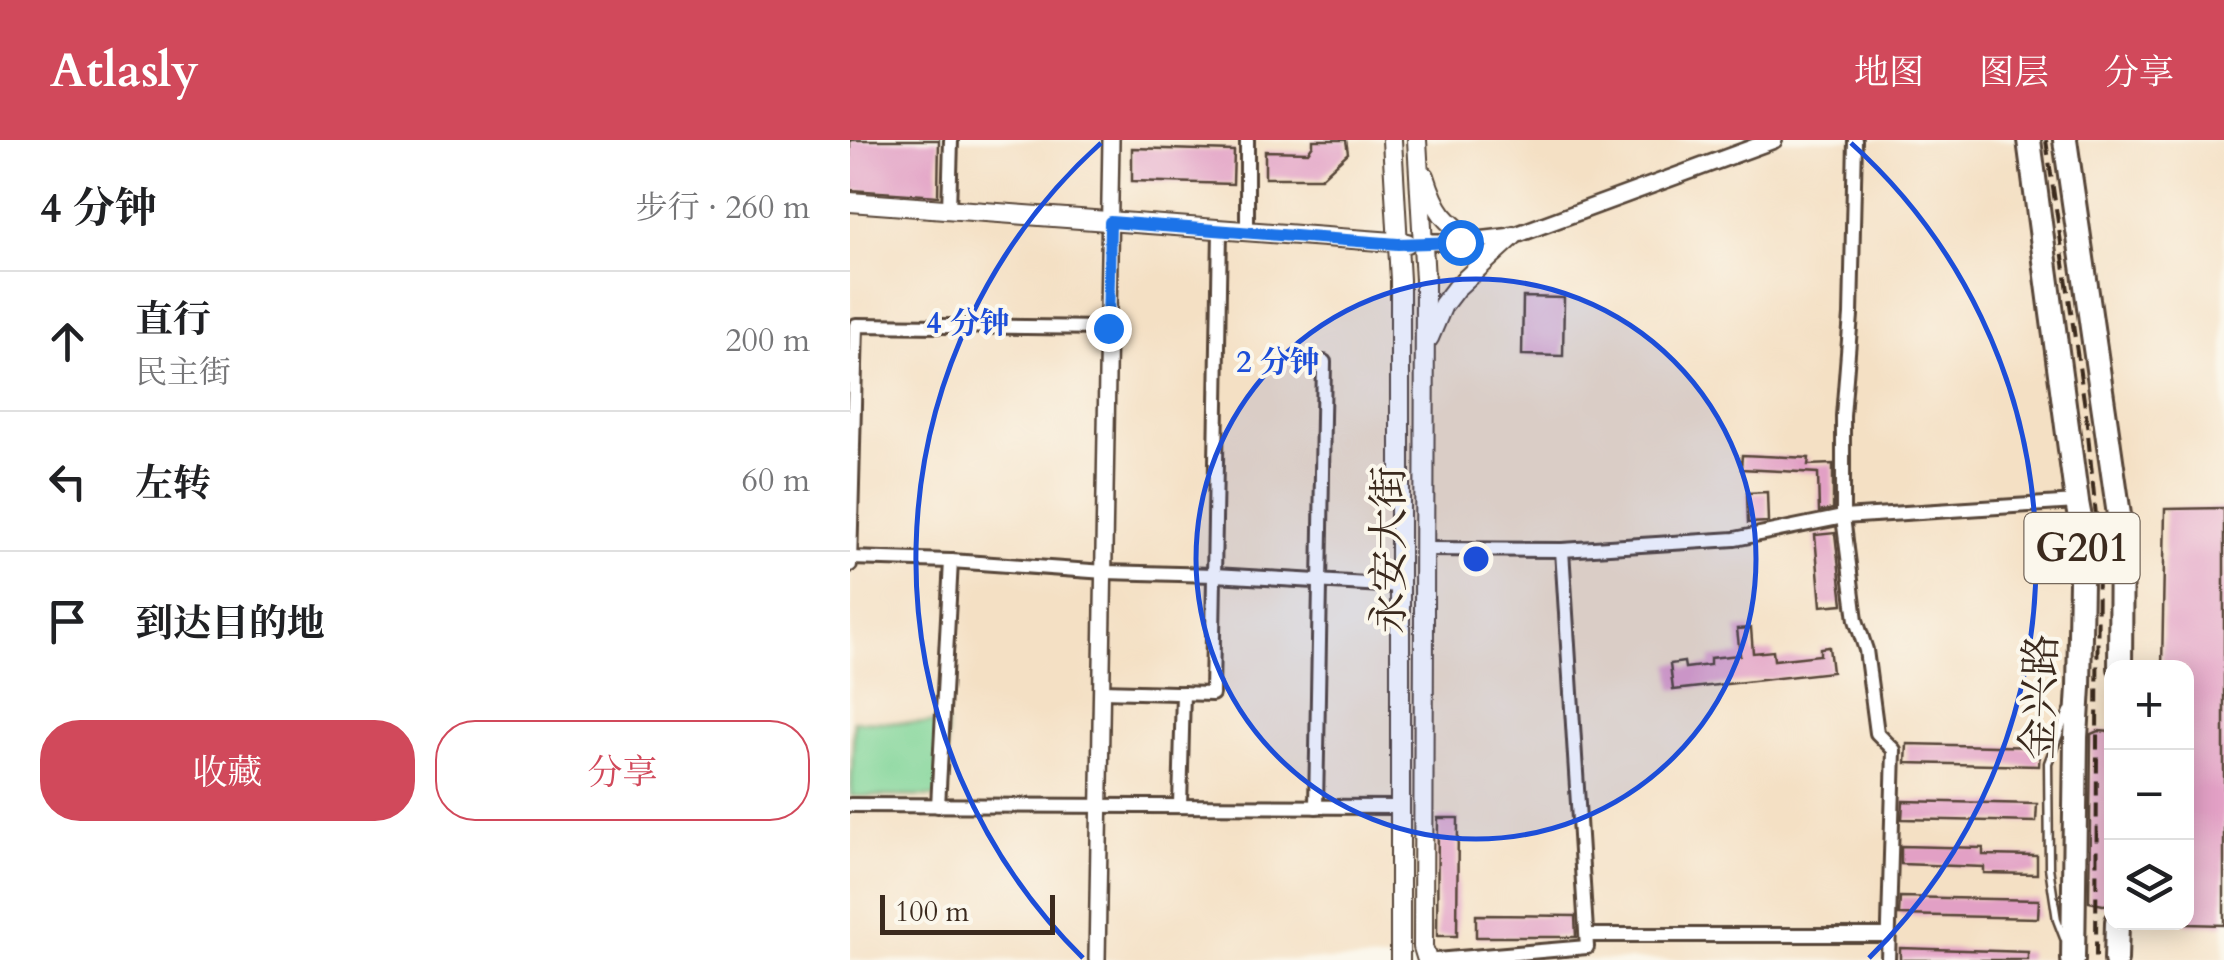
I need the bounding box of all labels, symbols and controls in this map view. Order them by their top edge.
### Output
text: Atlasly [50,38,199,103]
text: 地图 [1854,49,1924,97]
text: 图层 [1979,49,2049,97]
text: 分享 [2104,49,2174,97]
text: 4 分钟 [40,180,157,237]
text: 步行 · 260 m [636,186,810,230]
route start [1438,220,1484,266]
text: 直行 [135,294,211,346]
text: 4 分钟 [926,303,1010,344]
route end [1086,306,1132,352]
icon: ahead [40,314,95,369]
text: 200 m [725,319,810,363]
text: 2 分钟 [1236,342,1320,383]
text: 民主街 [135,351,231,395]
icon: left [40,454,95,509]
text: 左转 [135,458,211,510]
text: 60 m [742,459,810,503]
street label: 永安大街 [1361,466,1418,634]
road number: G201 [2024,513,2140,583]
centre of rings [1458,541,1494,577]
icon: arrive [40,594,95,649]
text: 到达目的地 [135,598,325,650]
street label: 金兴路 [2009,633,2071,761]
map controls [2104,660,2194,930]
button: + [2104,660,2194,750]
button: 收藏 [40,720,415,821]
button: 分享 [435,720,810,821]
button: − [2104,750,2194,840]
button: layers [2104,840,2194,930]
scale bar [880,890,1055,934]
text: 100 m [895,893,969,931]

